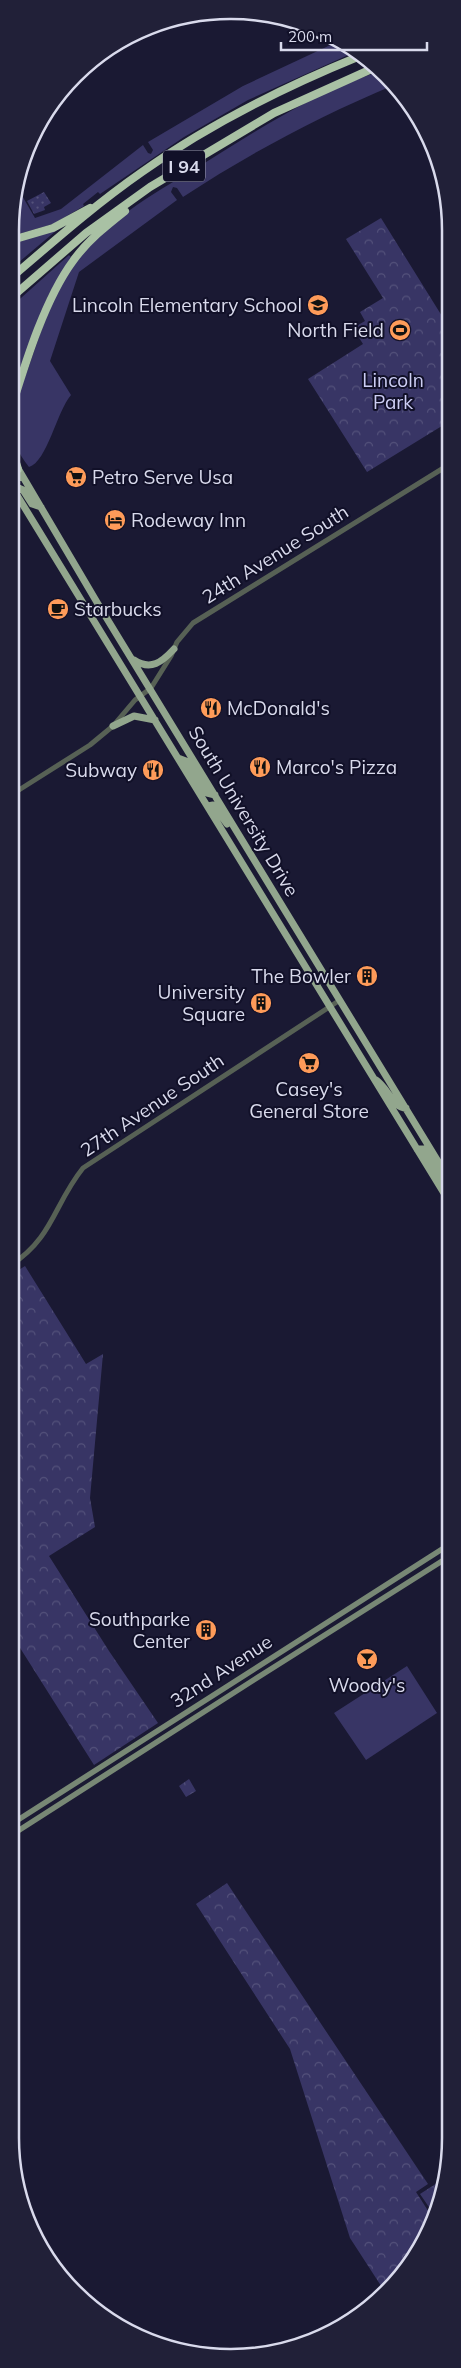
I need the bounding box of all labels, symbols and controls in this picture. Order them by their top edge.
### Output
scale bar [281,20,427,52]
text: 200 m [288,27,332,46]
road number: I 94 [163,150,205,182]
place label: Lincoln Elementary School [72,293,302,317]
school or university icon: Lincoln Elementary School [306,293,330,317]
place label: North Field [287,318,384,342]
sports icon: North Field [388,318,412,342]
park label: Lincoln Park [362,368,424,414]
supermarket icon: Petro Serve Usa [64,465,88,489]
place label: Petro Serve Usa [92,465,233,489]
street label: 24th Avenue South [197,499,353,609]
hotel icon: Rodeway Inn [103,508,127,532]
place label: Rodeway Inn [131,508,246,532]
cafe icon: Starbucks [46,597,70,621]
place label: Starbucks [74,597,162,621]
restaurant icon: McDonald's [199,696,223,720]
place label: McDonald's [227,696,330,720]
street label: South University Drive [184,721,304,901]
restaurant icon: Marco's Pizza [248,755,272,779]
place label: Marco's Pizza [276,755,397,779]
place label: Subway [65,758,137,782]
restaurant icon: Subway [141,758,165,782]
place label: The Bowler [251,964,351,988]
building icon: The Bowler [355,964,379,988]
place label: University Square [158,980,245,1026]
building icon: University Square [249,991,273,1015]
street label: 27th Avenue South [76,1048,228,1162]
supermarket icon: Casey's General Store [297,1051,321,1075]
place label: Casey's General Store [249,1077,369,1123]
place label: Southparke Center [89,1607,190,1653]
building icon: Southparke Center [194,1618,218,1642]
street label: 32nd Avenue [166,1629,276,1713]
bar icon: Woody's [355,1647,379,1671]
place label: Woody's [329,1673,405,1697]

